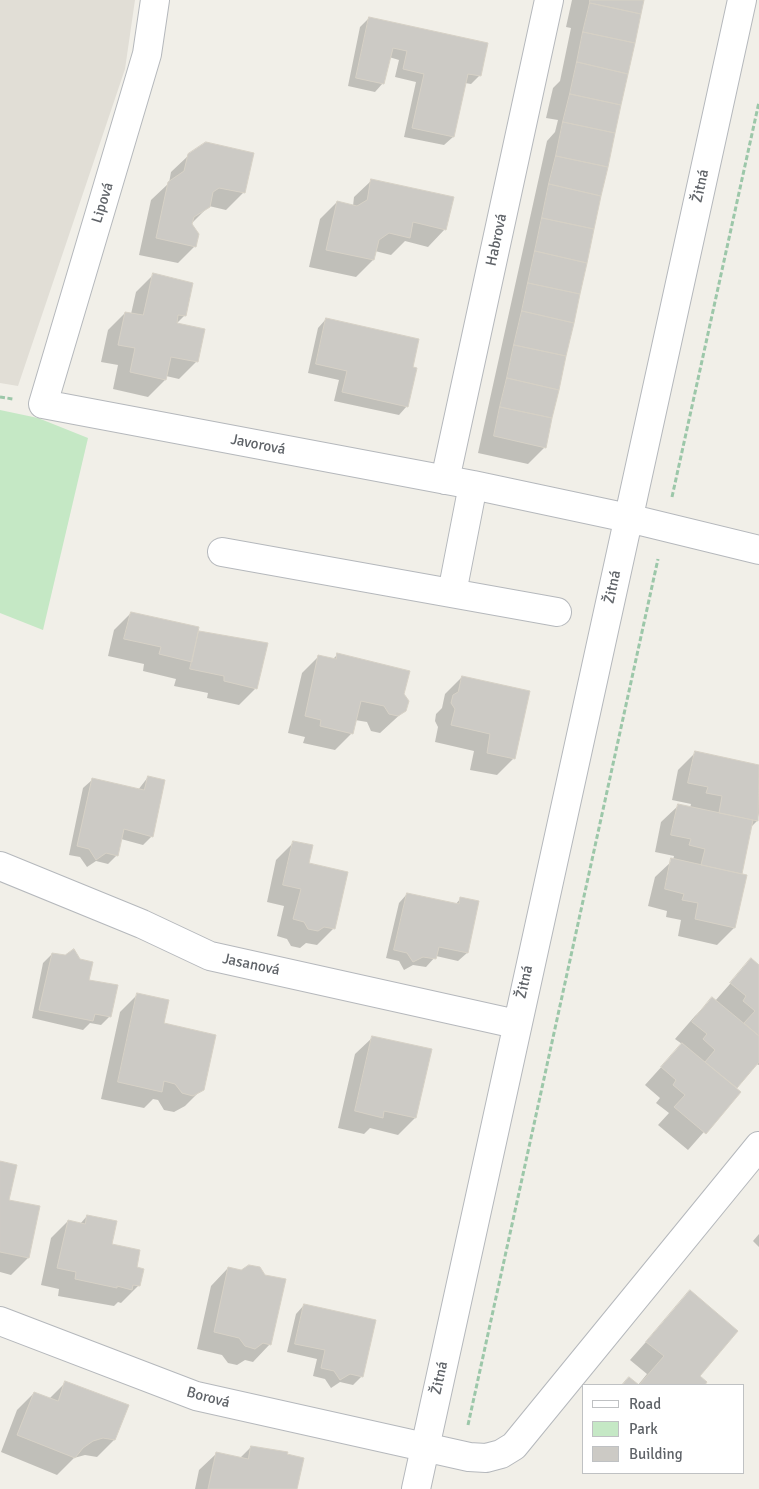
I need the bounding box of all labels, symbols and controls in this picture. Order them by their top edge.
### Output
street label: Žitná [689,168,713,204]
street label: Lipová [88,180,118,226]
street label: Habrová [483,212,511,268]
street label: Javorová [229,431,287,459]
street label: Žitná [601,569,625,605]
street label: Jasanová [221,950,281,980]
street label: Žitná [513,964,537,1000]
street label: Žitná [428,1360,452,1396]
street label: Borová [184,1384,232,1412]
legend [582,1384,744,1474]
text: Road [629,1395,661,1413]
text: Park [629,1420,658,1438]
text: Building [629,1445,683,1463]

